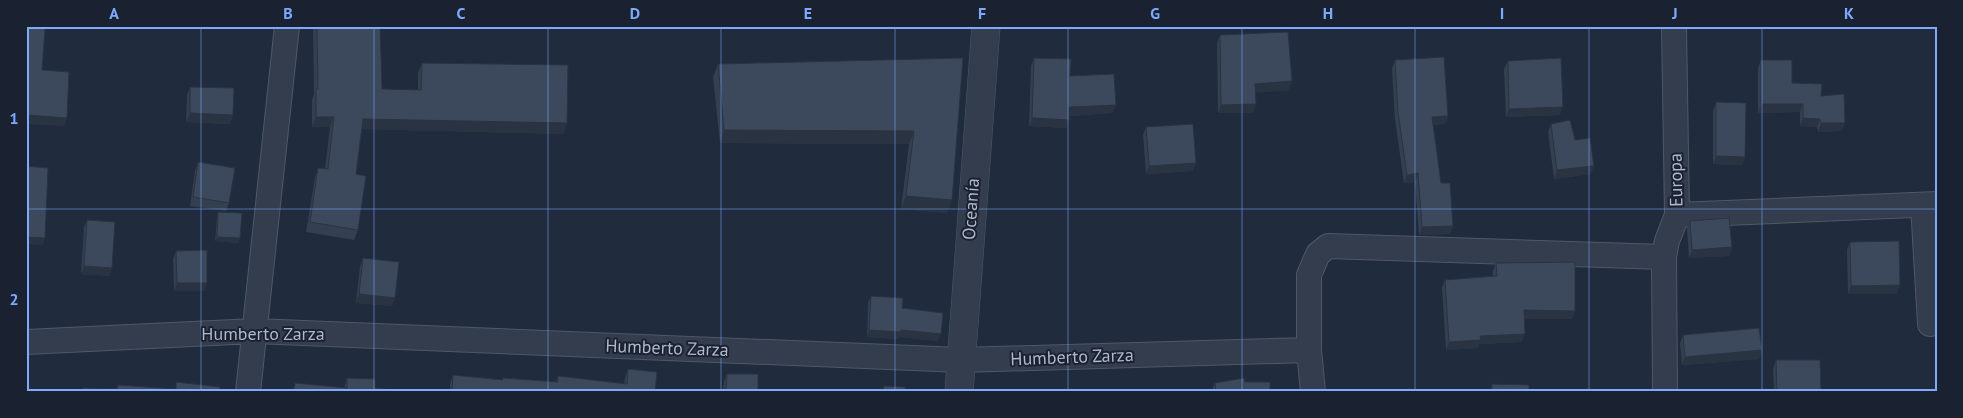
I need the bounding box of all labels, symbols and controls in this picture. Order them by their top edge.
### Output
text: A [109,3,119,23]
text: B [283,3,293,23]
text: C [457,3,466,23]
text: D [630,3,640,23]
text: E [804,3,812,23]
text: F [978,3,986,23]
text: G [1150,3,1160,23]
text: H [1323,3,1333,23]
text: I [1500,3,1504,23]
text: J [1671,3,1678,23]
text: K [1844,3,1854,23]
text: 1 [9,108,19,128]
street label: Europa [1664,153,1687,207]
street label: Oceanía [957,177,984,241]
text: 2 [9,289,19,309]
street label: Humberto Zarza [201,322,325,345]
street label: Humberto Zarza [605,334,729,361]
street label: Humberto Zarza [1010,343,1134,370]

